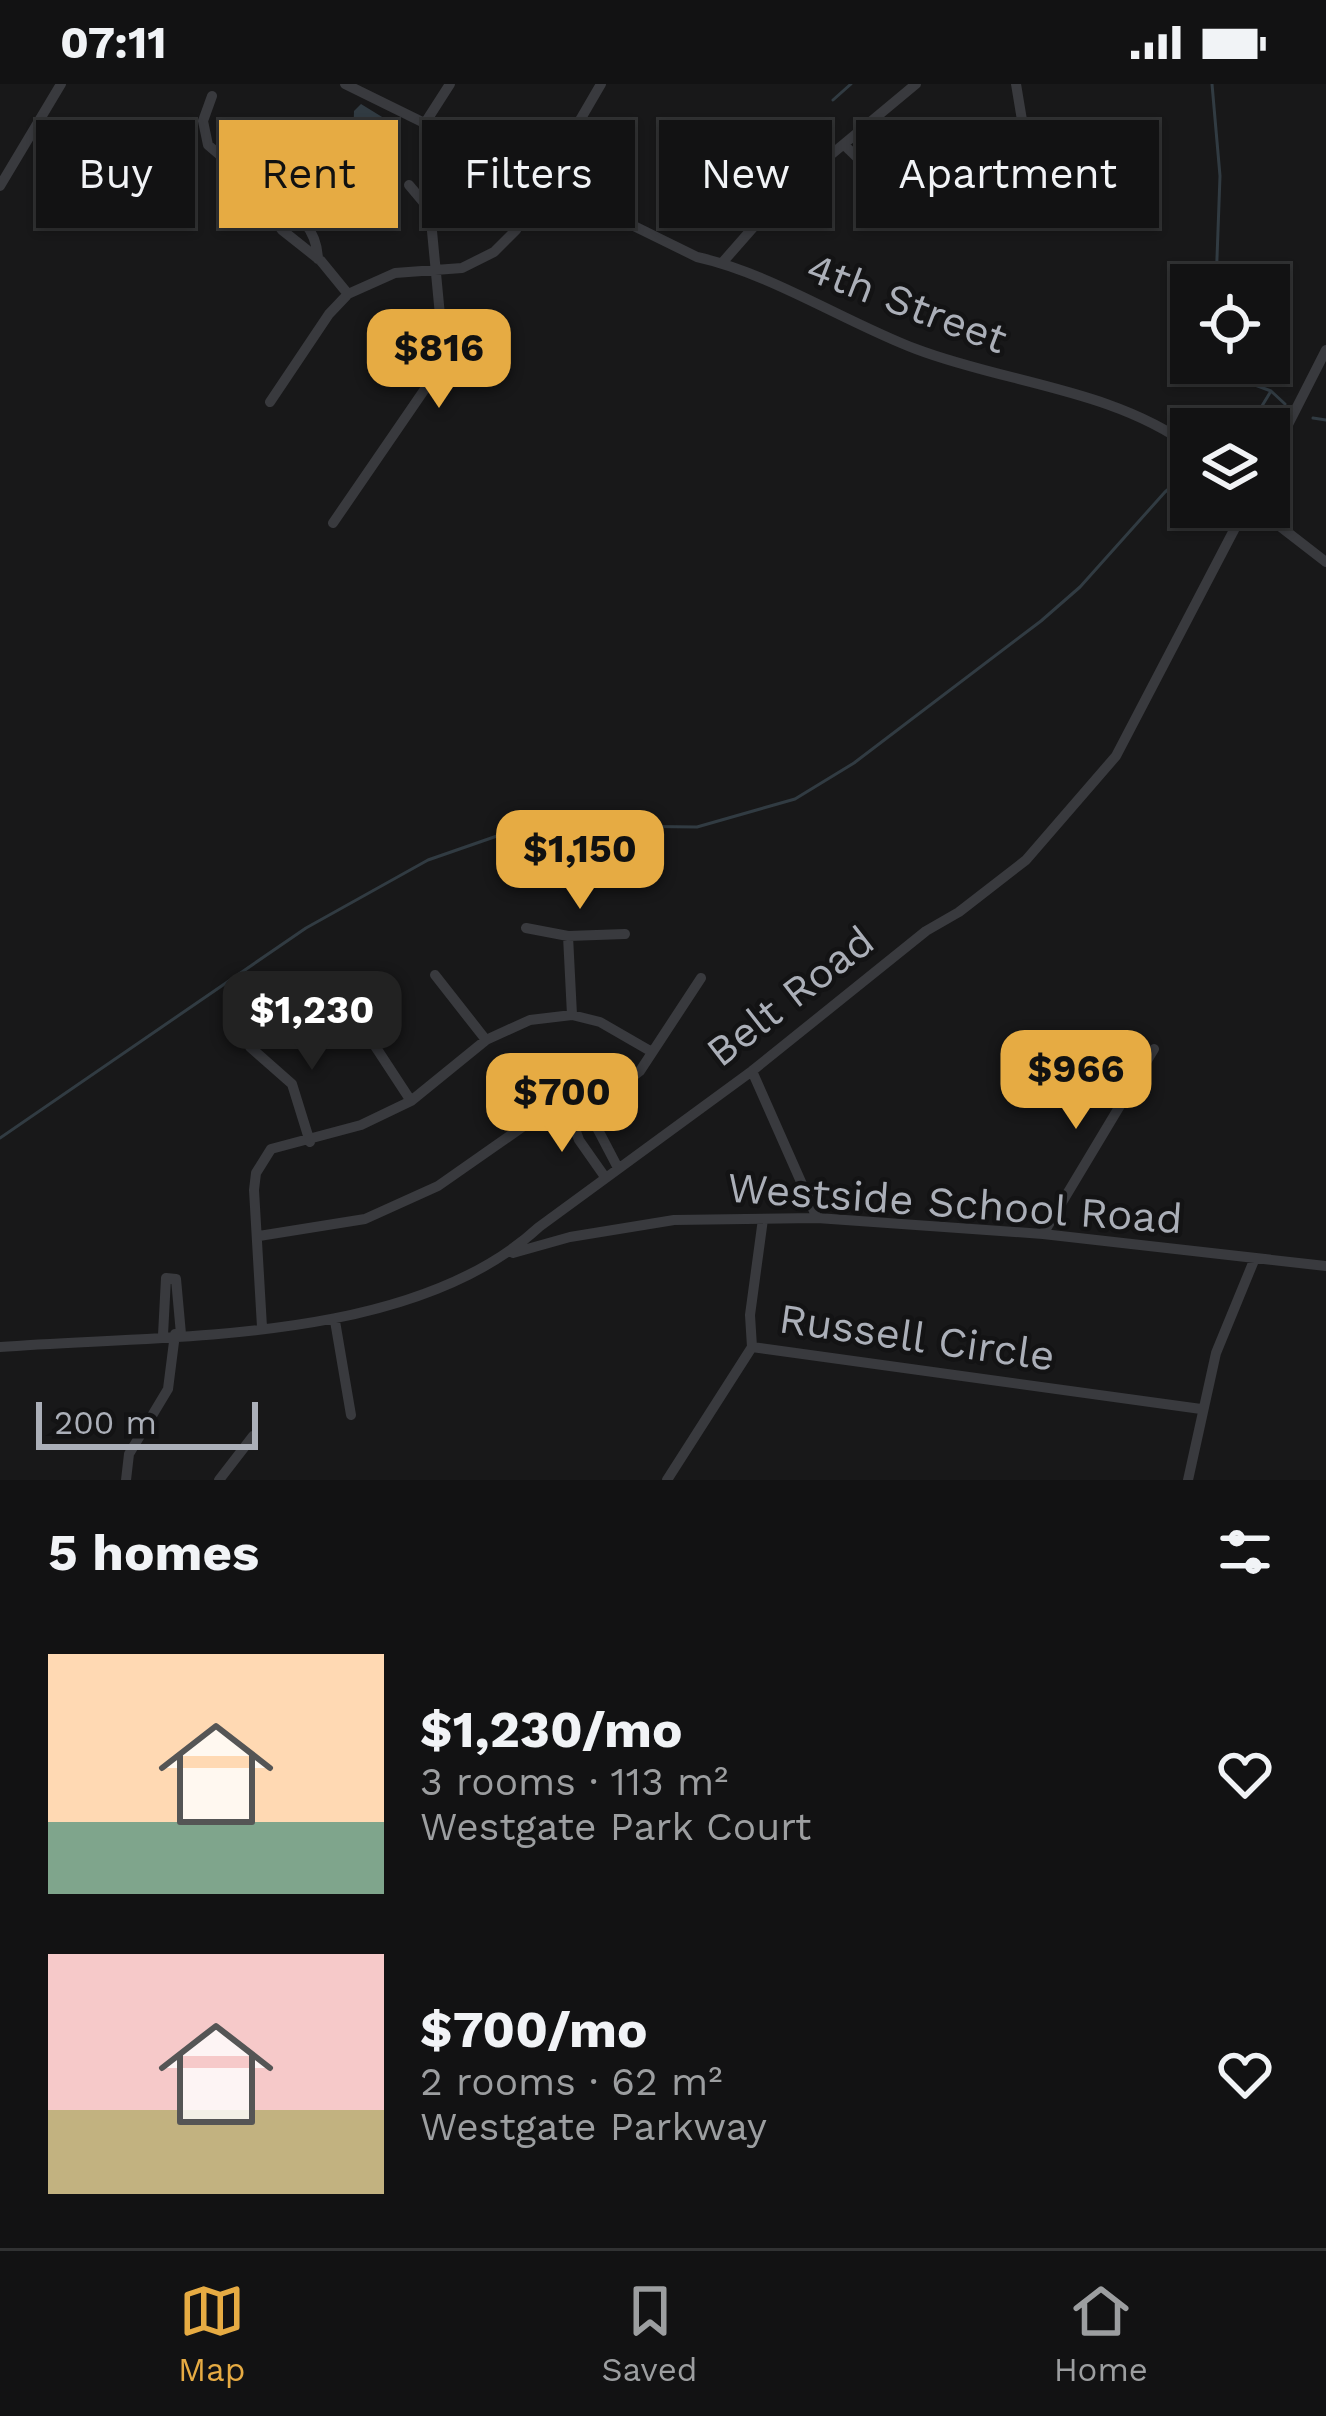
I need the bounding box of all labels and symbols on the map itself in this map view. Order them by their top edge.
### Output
street label: 4th Street [800,242,1014,364]
pin: $816 [368,309,510,411]
pin: $1,150 [482,810,678,912]
street label: Belt Road [697,916,883,1076]
pin: $1,230 [214,971,410,1073]
pin: $966 [1005,1030,1147,1132]
pin: $700 [491,1053,633,1155]
street label: Westside School Road [726,1163,1184,1243]
street label: Russell Circle [776,1293,1058,1381]
scale bar [36,1396,258,1449]

